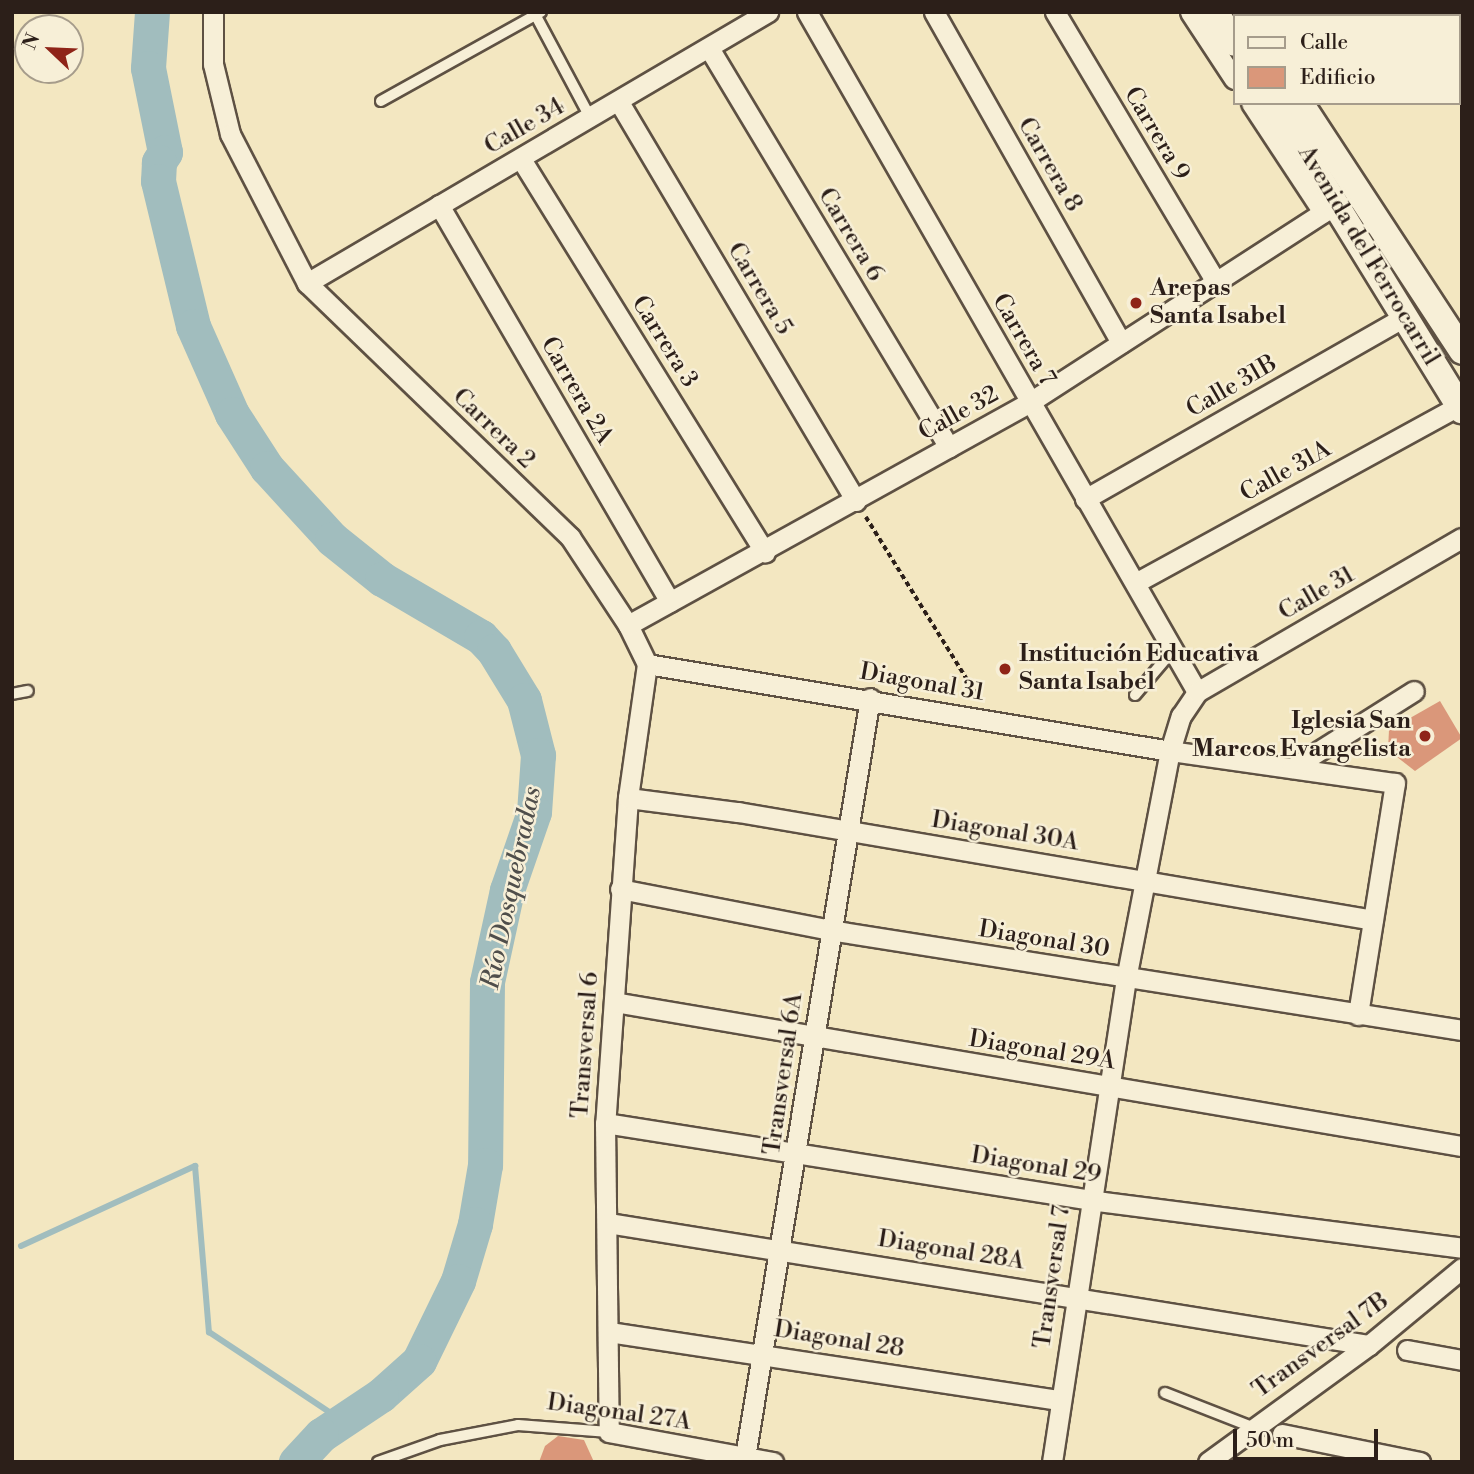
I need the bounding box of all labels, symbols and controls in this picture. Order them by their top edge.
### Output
north arrow [14,14,84,84]
legend [1232,14,1460,105]
text: N [18,30,45,53]
text: Calle [1300,30,1348,56]
text: Edificio [1300,65,1376,91]
street label: Carrera 9 [1117,82,1195,186]
street label: Calle 34 [480,93,570,161]
street label: Carrera 8 [1011,113,1087,217]
street label: Avenida del Ferrocarril [1291,141,1445,371]
street label: Carrera 6 [811,183,889,287]
street label: Carrera 5 [720,238,798,340]
place label: Arepas Santa Isabel [1150,275,1286,331]
street label: Carrera 7 [985,289,1061,391]
street label: Carrera 3 [625,291,703,393]
marker: Arepas Santa Isabel [1128,295,1144,311]
street label: Carrera 2A [534,332,618,450]
street label: Calle 31B [1182,350,1282,424]
street label: Calle 32 [914,380,1004,448]
street label: Carrera 2 [446,383,540,475]
street label: Calle 31A [1236,435,1336,509]
street label: Calle 31 [1274,561,1360,627]
place label: Institución Educativa Santa Isabel [1019,641,1259,697]
street label: Diagonal 31 [857,658,987,708]
marker: Institución Educativa Santa Isabel [997,661,1013,677]
place label: Iglesia San Marcos Evangelista [1192,708,1411,764]
marker: Iglesia San Marcos Evangelista [1417,728,1433,744]
water label: Río Dosquebradas [475,784,549,992]
street label: Diagonal 30A [929,806,1081,858]
street label: Diagonal 30 [976,915,1112,965]
street label: Transversal 6 [567,971,605,1119]
street label: Transversal 6A [758,991,810,1157]
street label: Diagonal 29A [967,1025,1117,1077]
street label: Diagonal 29 [969,1142,1103,1190]
street label: Transversal 7 [1029,1203,1077,1351]
street label: Diagonal 28A [876,1225,1026,1277]
street label: Transversal 7B [1247,1287,1395,1405]
street label: Diagonal 28 [772,1315,906,1365]
street label: Diagonal 27A [545,1389,693,1437]
scale bar [1236,1414,1381,1458]
text: 50 m [1246,1428,1294,1454]

